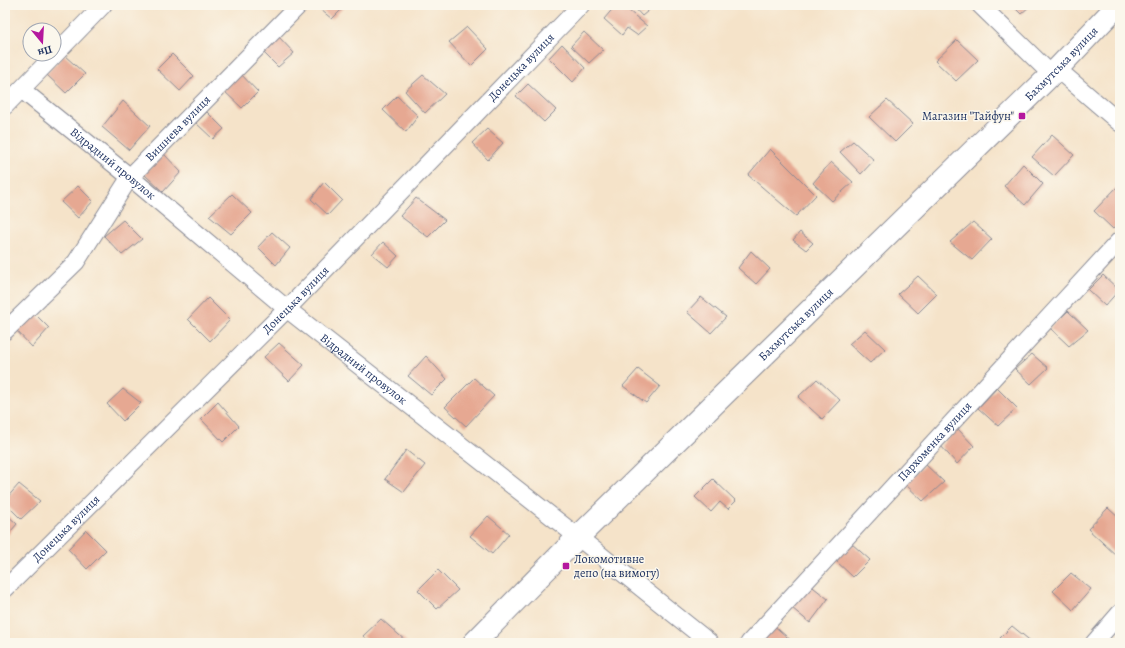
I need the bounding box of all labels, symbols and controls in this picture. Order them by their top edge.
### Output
north arrow [22,22,62,62]
street label: Бахмутська вулиця [1021,23,1102,104]
street label: Донецька вулиця [484,29,558,104]
text: Пн [35,42,54,61]
street label: Вишнева вулиця [142,92,214,165]
place label: Магазин "Тайфун" [922,108,1014,124]
marker: Магазин "Тайфун" [1017,111,1027,121]
street label: Відрадний провулок [67,124,159,203]
street label: Донецька вулиця [259,262,332,337]
street label: Бахмутська вулиця [755,284,837,364]
street label: Відрадний провулок [317,330,410,408]
street label: Пархоменка вулиця [894,398,975,485]
street label: Донецька вулиця [29,491,103,565]
place label: Локомотивне депо (на вимогу) [573,551,659,581]
marker: Локомотивне депо (на вимогу) [561,561,571,571]

